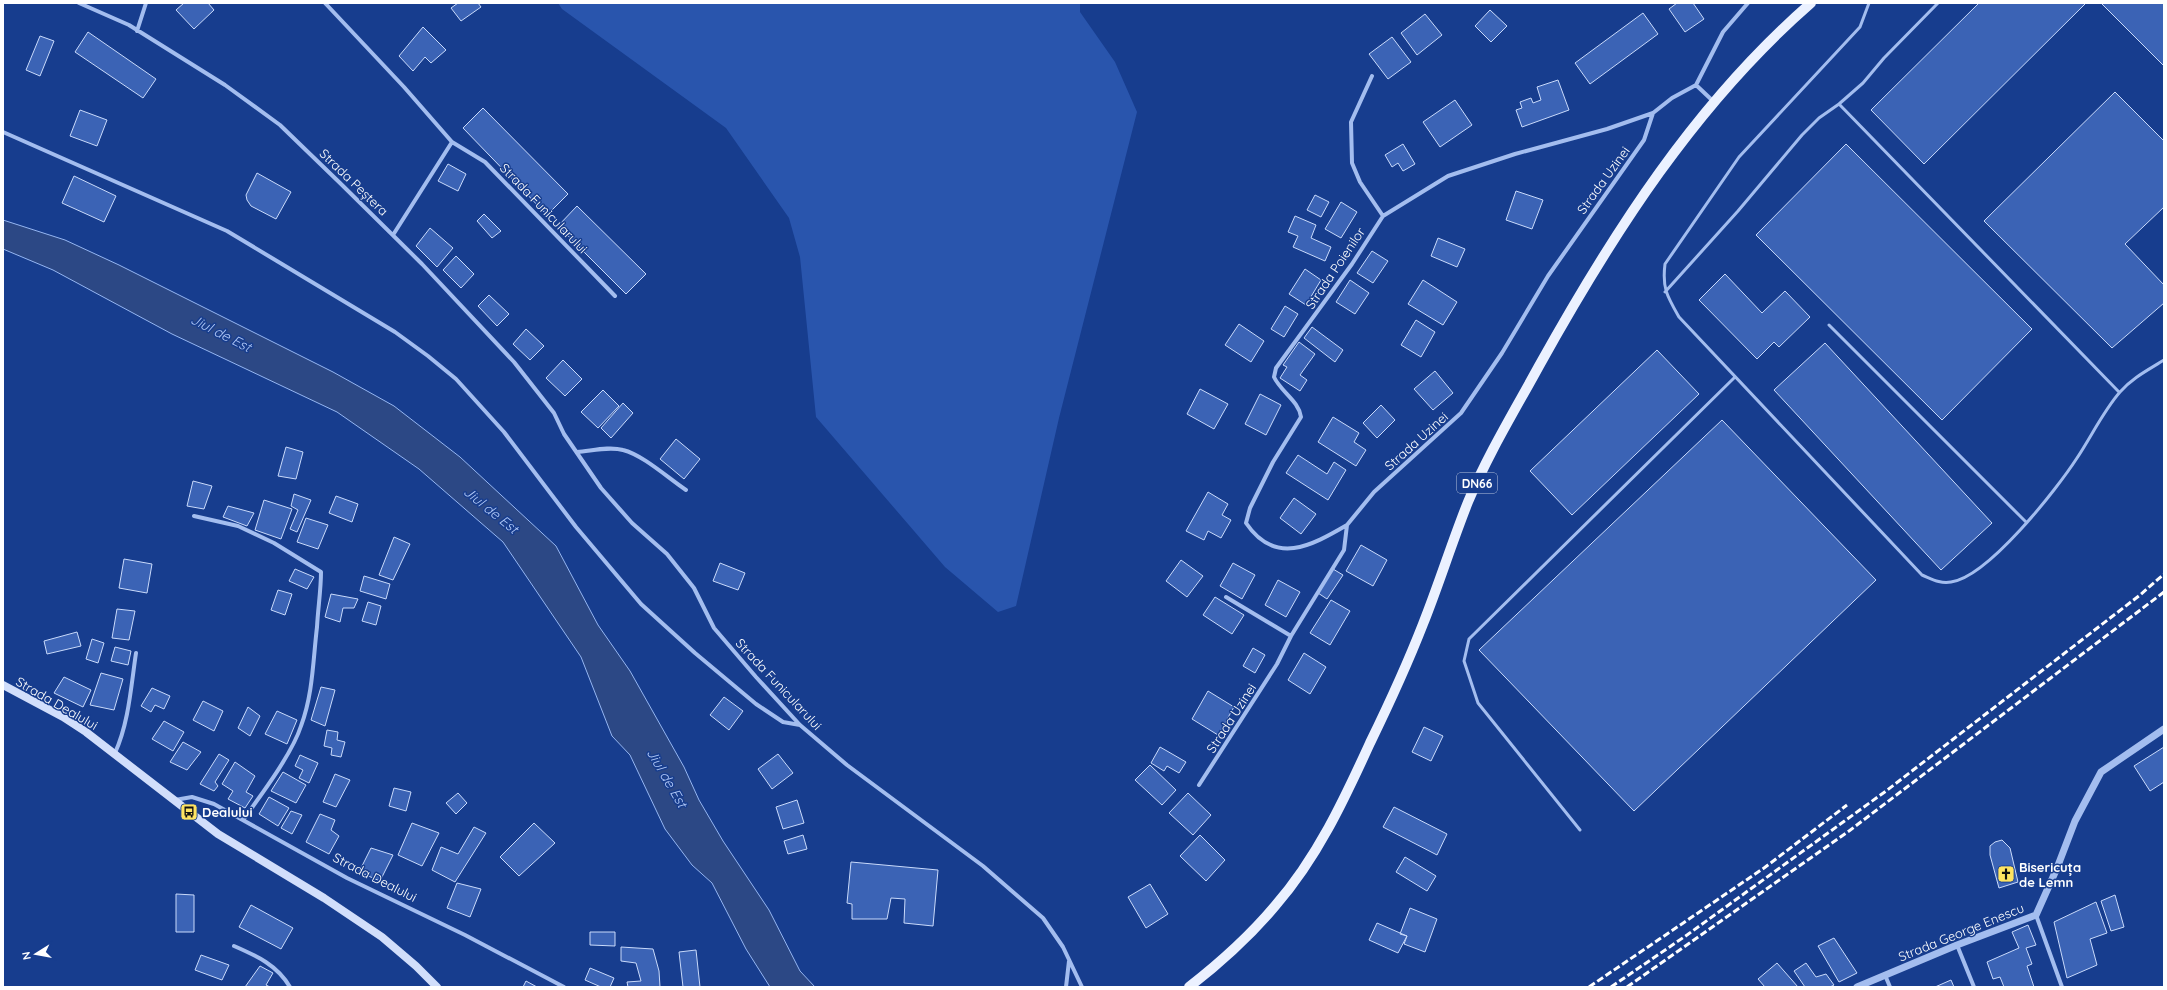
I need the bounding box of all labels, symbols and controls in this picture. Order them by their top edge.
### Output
street label: Strada Uzinei [1573,143,1633,217]
street label: Strada Peștera [316,145,392,219]
street label: Strada Funicularului [497,160,591,256]
street label: Strada Poienilor [1302,224,1368,312]
water label: Jiul de Est [188,310,256,357]
street label: Strada Uzinei [1381,408,1451,474]
road number: DN66 [1457,473,1497,493]
water label: Jiul de Est [460,482,524,539]
street label: Strada Funicularului [733,635,825,733]
street label: Strada Dealului [13,673,101,733]
street label: Strada Uzinei [1203,680,1259,756]
water label: Jiul de Est [643,745,692,813]
bus stop icon: Dealului [179,802,199,822]
place label: Dealului [202,804,253,820]
street label: Strada Dealului [330,849,420,905]
place label: Bisericuța de Lemn [2019,859,2081,890]
church icon: Bisericuța de Lemn [1996,864,2016,884]
street label: Strada George Enescu [1896,899,2026,965]
north arrow [16,934,56,974]
text: N [19,951,34,961]

